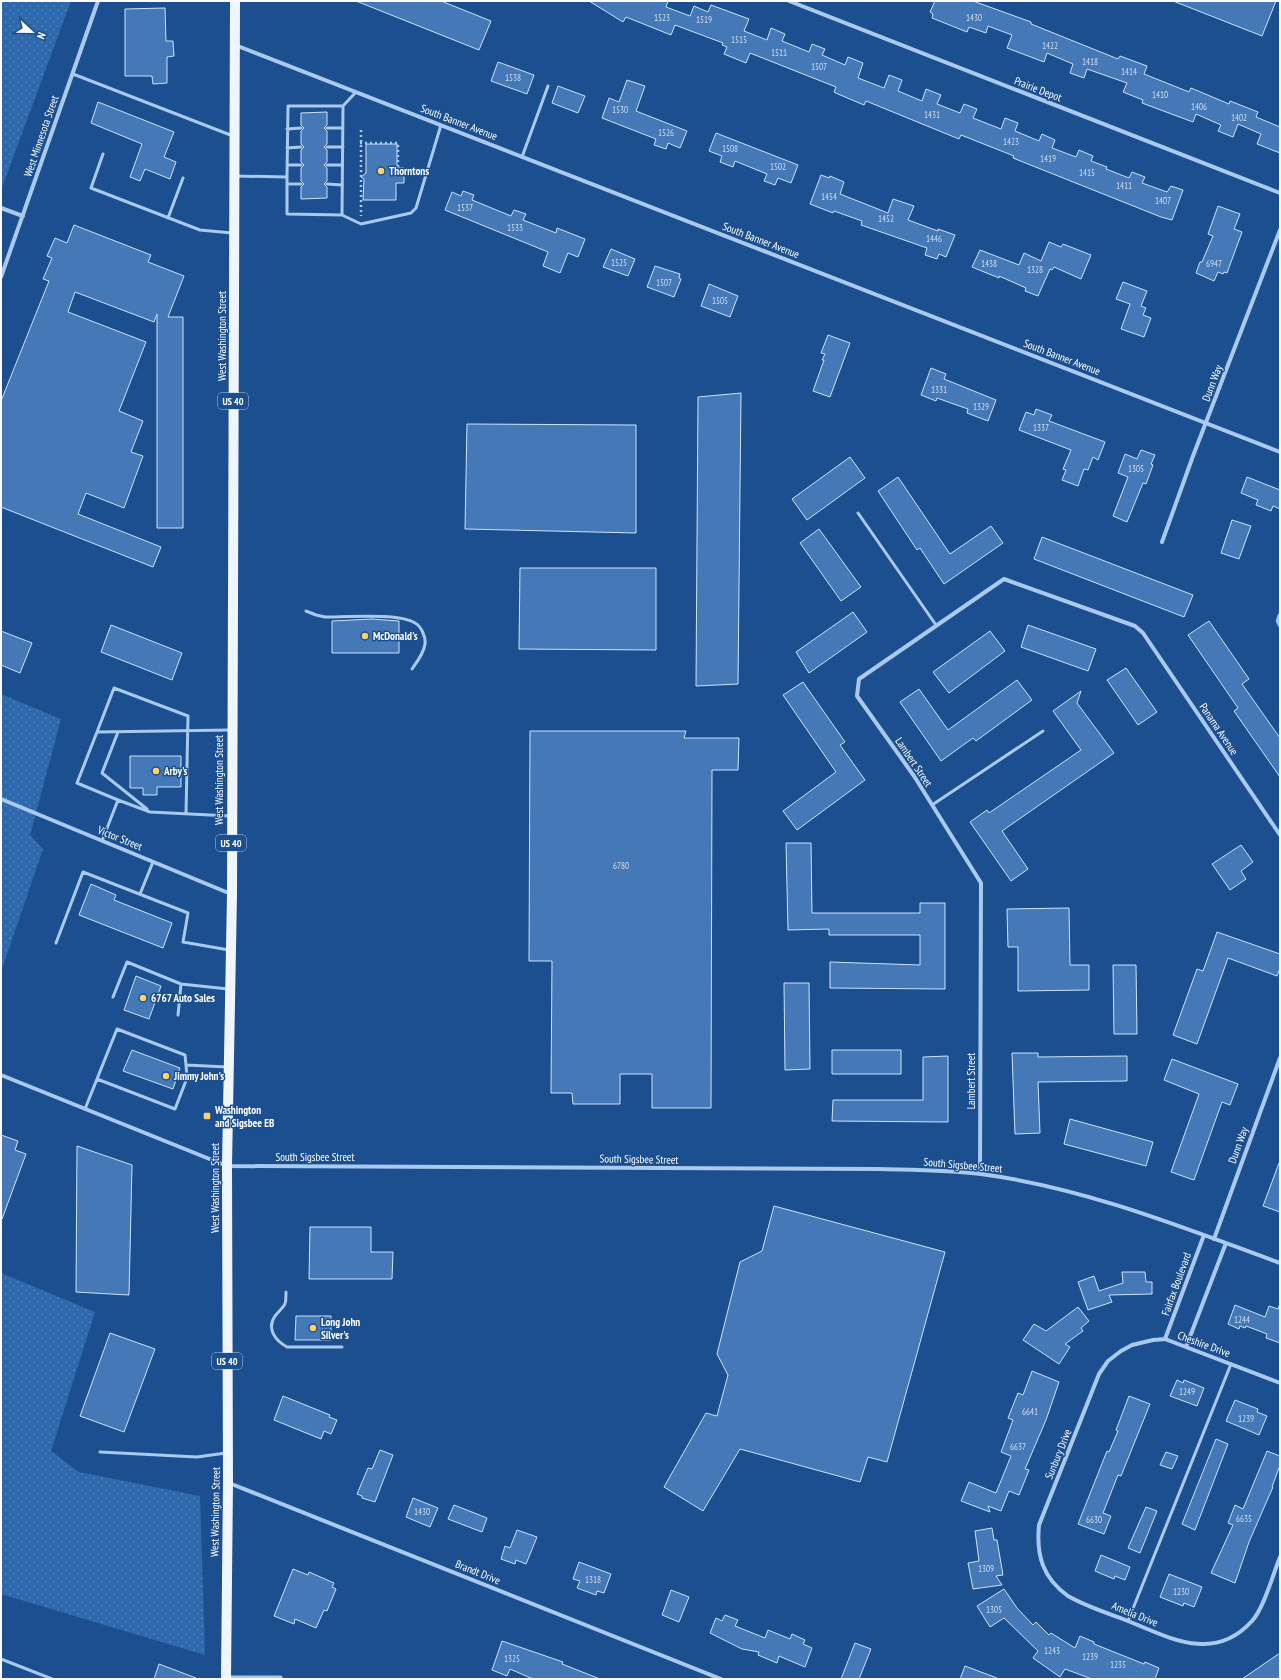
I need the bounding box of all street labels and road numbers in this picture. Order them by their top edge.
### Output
street label: Prairie Depot [1012,74,1064,104]
street label: West Minnesota Street [21,93,61,179]
street label: South Banner Avenue [419,101,500,143]
street label: South Banner Avenue [721,219,802,261]
street label: West Washington Street [215,291,229,381]
street label: South Banner Avenue [1022,336,1103,378]
street label: Dunn Way [1199,362,1226,403]
road number: US 40 [218,393,248,409]
street label: Panama Avenue [1196,700,1242,758]
street label: West Washington Street [212,735,226,825]
street label: Lambert Street [892,735,936,789]
street label: Victor Street [95,822,145,853]
road number: US 40 [216,835,246,851]
street label: Lambert Street [964,1053,978,1109]
street label: Dunn Way [1225,1124,1251,1165]
street label: West Washington Street [208,1143,222,1233]
street label: South Sigsbee Street [276,1150,354,1164]
street label: South Sigsbee Street [599,1151,679,1167]
street label: South Sigsbee Street [923,1155,1003,1175]
street label: Fairfax Boulevard [1158,1250,1194,1318]
street label: Cheshire Drive [1176,1328,1233,1360]
road number: US 40 [212,1353,242,1369]
street label: Sunbury Drive [1042,1426,1075,1481]
street label: West Washington Street [207,1467,223,1557]
street label: Brandt Drive [453,1557,503,1588]
street label: Amelia Drive [1110,1598,1161,1630]

